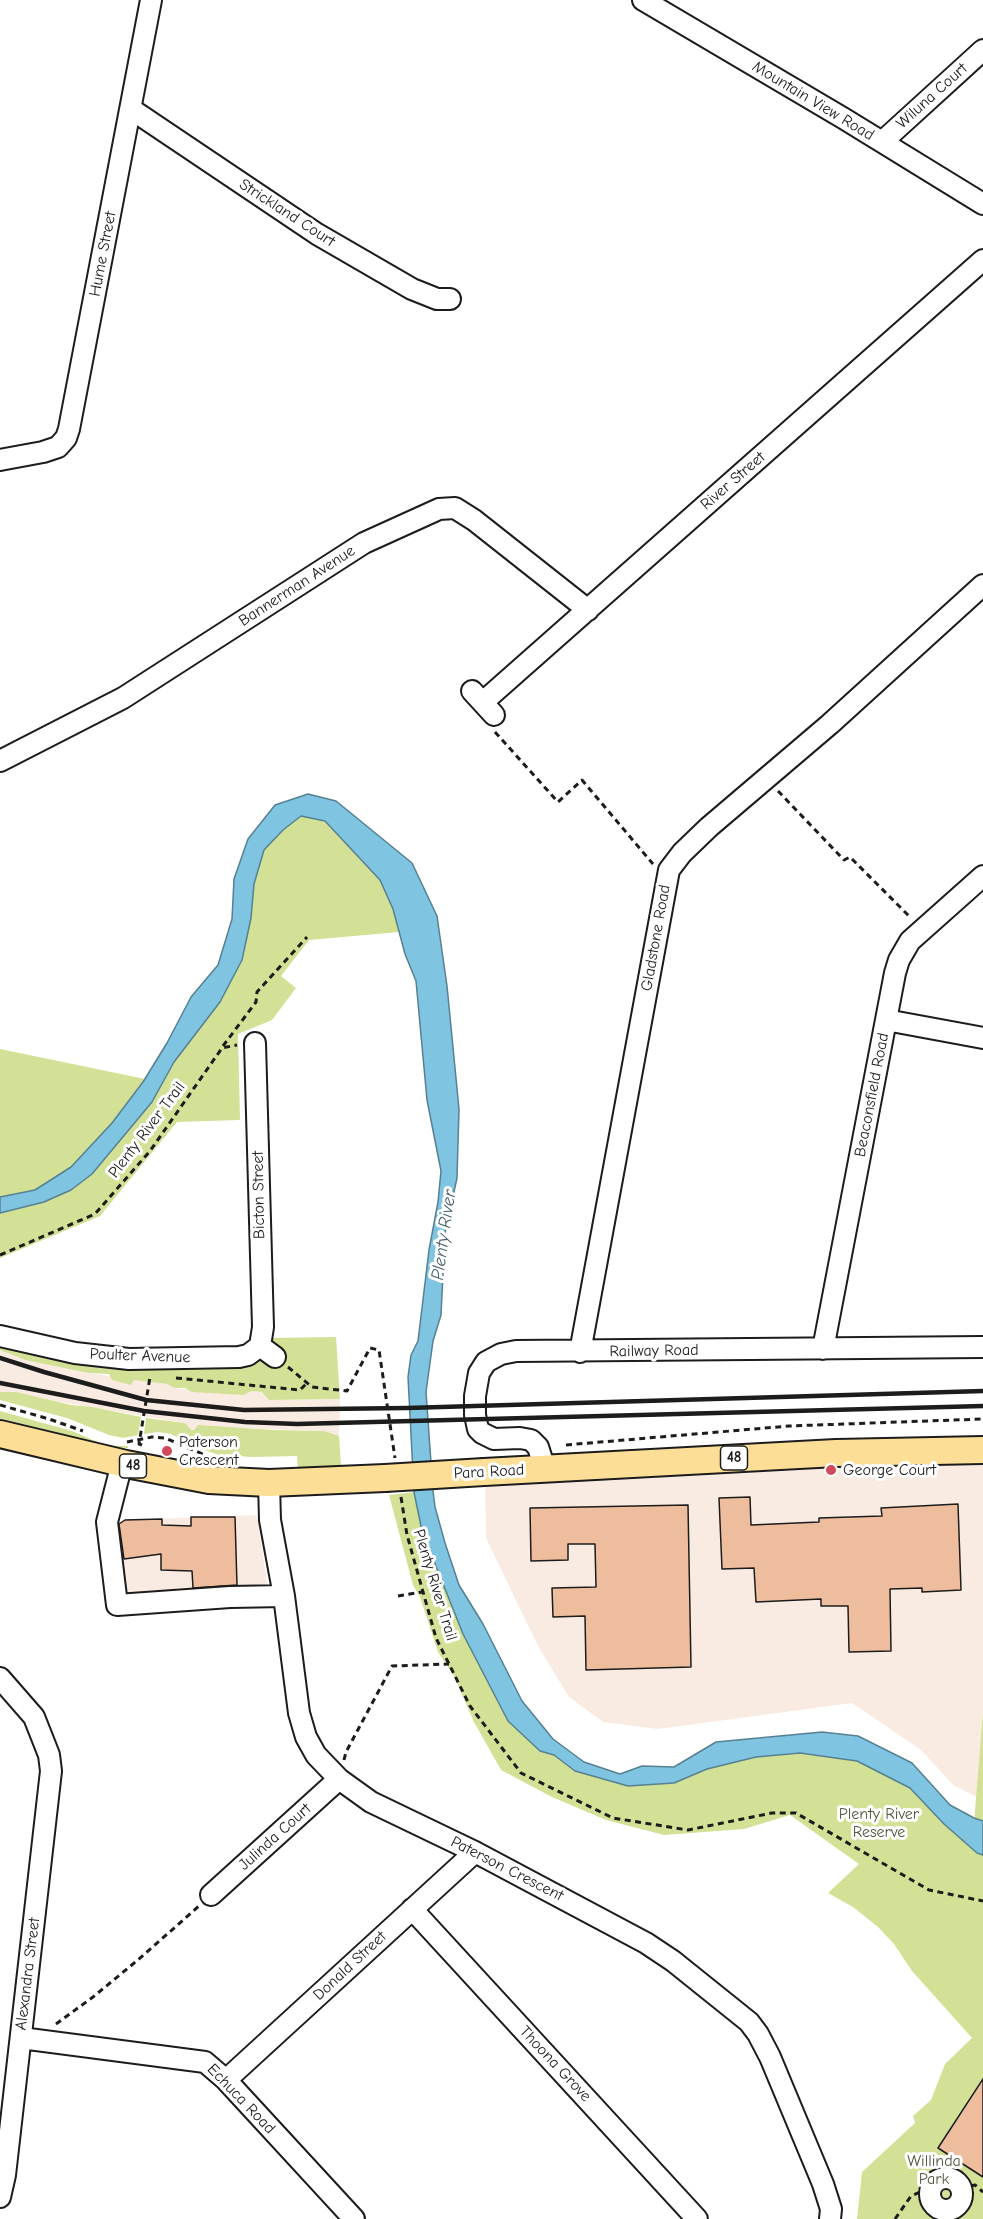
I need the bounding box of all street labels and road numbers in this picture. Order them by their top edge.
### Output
street label: Mountain View Road [749,57,877,145]
street label: Wiluna Court [892,59,972,133]
street label: Strickland Court [235,175,339,251]
street label: Hume Street [85,210,121,298]
street label: River Street [697,448,769,514]
street label: Bannerman Avenue [235,541,359,631]
street label: Gladstone Road [637,883,675,993]
street label: Beaconsfield Road [851,1031,893,1159]
street label: Plenty River Trail [105,1078,189,1182]
street label: Bicton Street [249,1151,269,1239]
street label: Railway Road [609,1341,699,1361]
street label: Poulter Avenue [89,1345,191,1367]
road number: 48 [720,1446,748,1470]
road number: 48 [120,1454,146,1478]
street label: Para Road [453,1461,525,1483]
street label: Plenty River Trail [409,1527,461,1643]
street label: Julinda Court [235,1799,315,1875]
street label: Paterson Crescent [447,1832,567,1906]
street label: Alexandra Street [12,1917,44,2031]
street label: Donald Street [309,1927,391,2005]
street label: Thoona Grove [515,2022,595,2106]
street label: Echuca Road [203,2060,279,2138]

